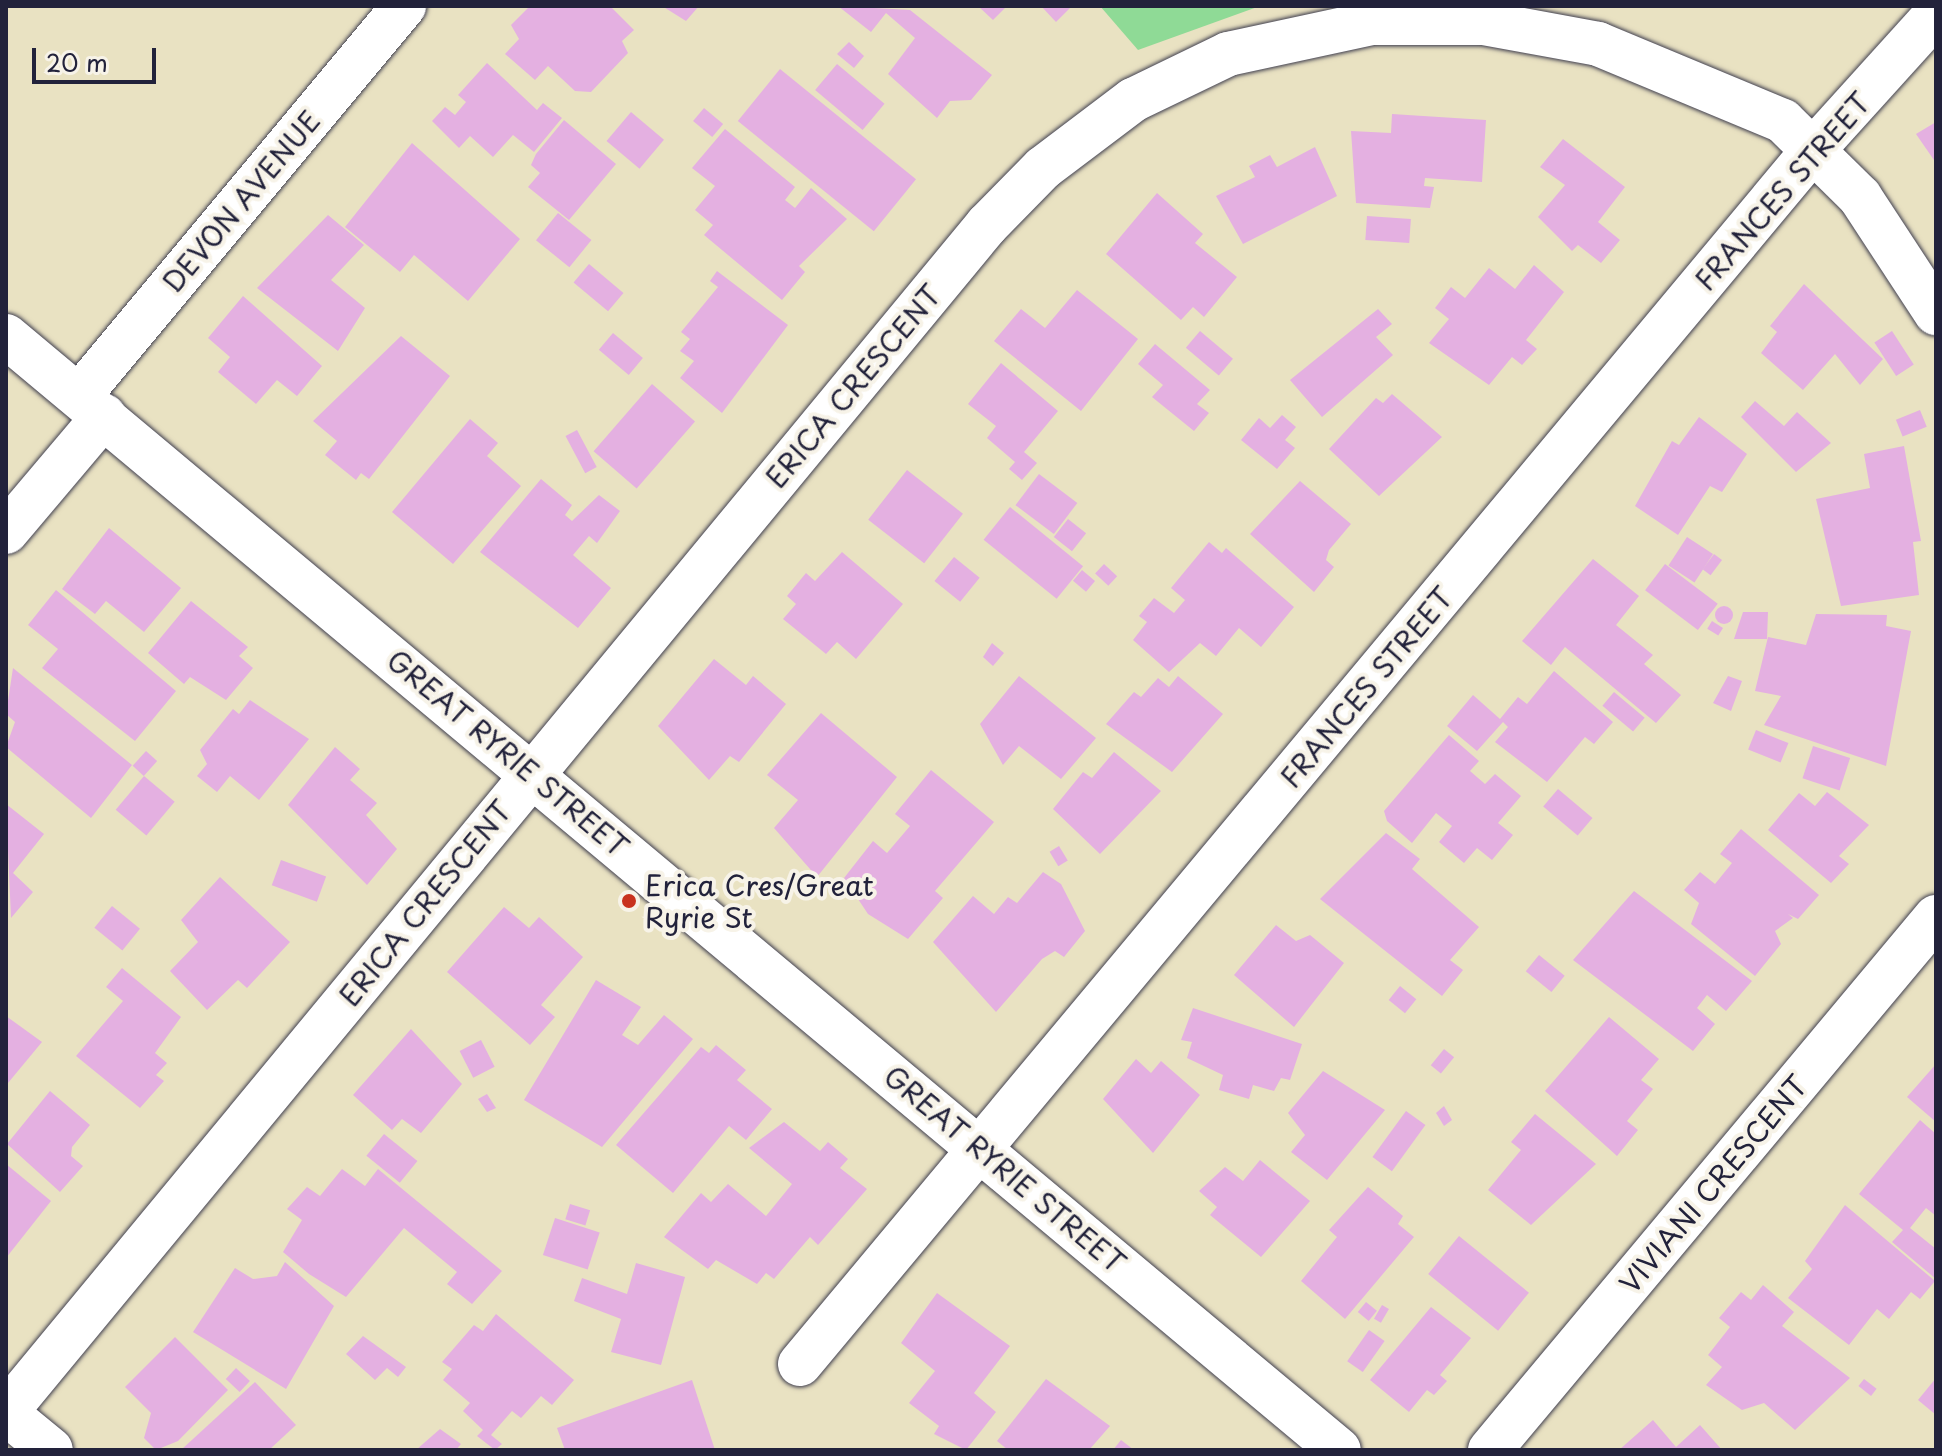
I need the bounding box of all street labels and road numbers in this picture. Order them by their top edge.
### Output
street label: FRANCES STREET [1686,84,1878,298]
street label: DEVON AVENUE [155,103,327,299]
street label: ERICA CRESCENT [759,279,947,493]
street label: FRANCES STREET [1272,579,1460,795]
street label: GREAT RYRIE STREET [380,641,636,865]
street label: ERICA CRESCENT [333,795,517,1011]
street label: GREAT RYRIE STREET [877,1057,1133,1281]
street label: VIVIANI CRESCENT [1613,1070,1813,1298]

